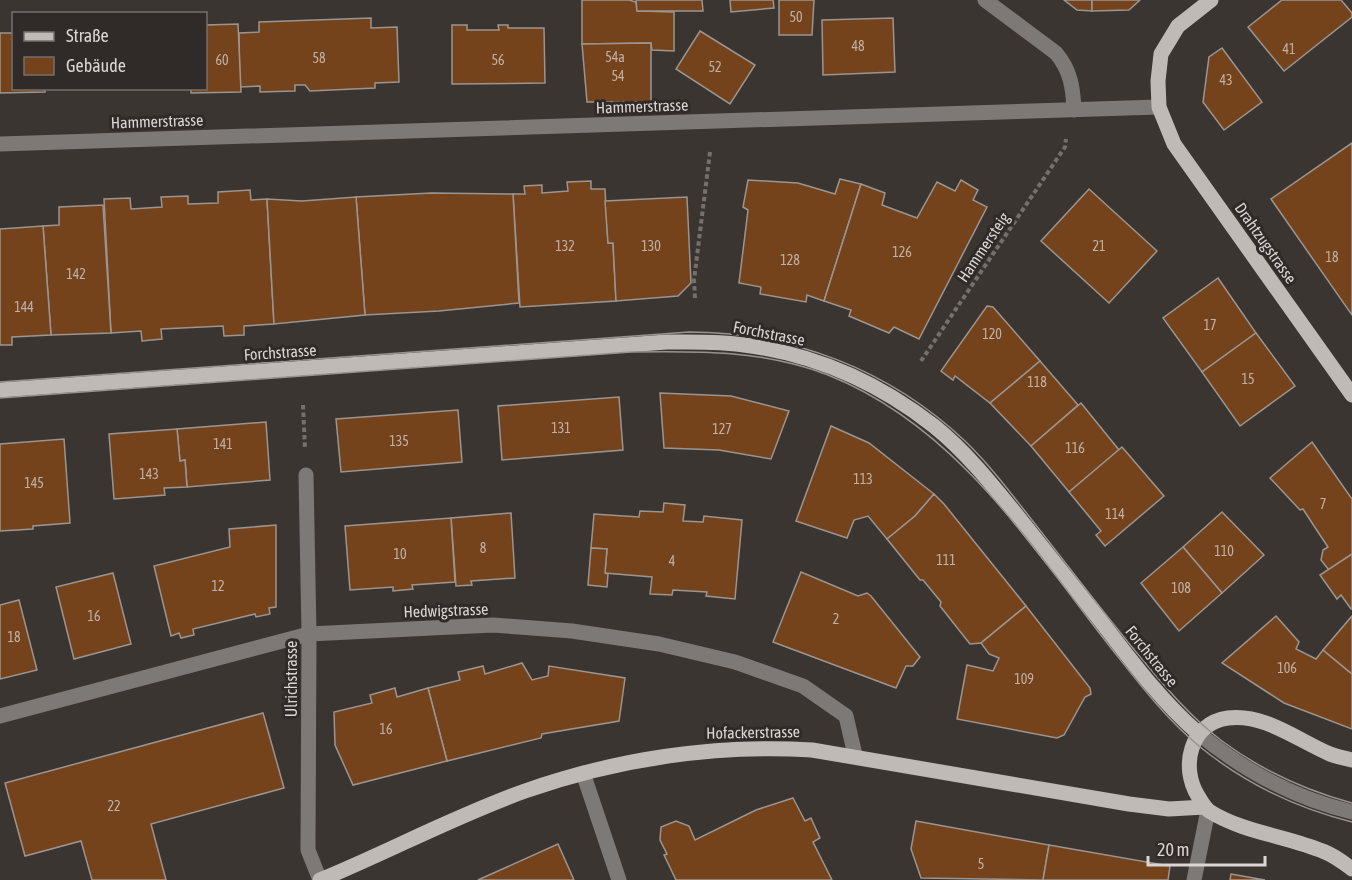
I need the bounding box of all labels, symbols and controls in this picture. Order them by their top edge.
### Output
house number: 50 [789,9,803,25]
legend [12,12,207,90]
text: Straße [66,25,109,46]
house number: 48 [851,38,865,54]
house number: 41 [1282,41,1296,57]
house number: 54a [605,49,625,65]
house number: 58 [312,50,326,66]
house number: 60 [215,52,229,68]
house number: 56 [491,52,505,68]
text: Gebäude [66,55,126,76]
house number: 52 [708,59,722,75]
house number: 54 [611,68,625,84]
house number: 43 [1219,72,1233,88]
street label: Hammerstrasse [596,95,688,117]
street label: Hammerstrasse [111,110,203,132]
street label: Drahtzugstrasse [1231,199,1300,287]
street label: Hammersteig [953,209,1014,286]
house number: 132 [555,238,575,254]
house number: 130 [641,238,661,254]
house number: 21 [1092,238,1106,254]
house number: 126 [892,244,912,260]
house number: 18 [1325,249,1339,265]
house number: 128 [780,252,800,268]
house number: 142 [66,266,86,282]
house number: 144 [14,299,34,315]
street label: Forchstrasse [732,317,806,349]
house number: 17 [1203,317,1217,333]
house number: 120 [982,326,1002,342]
street label: Forchstrasse [243,340,317,364]
house number: 15 [1241,371,1255,387]
house number: 118 [1027,374,1047,390]
house number: 131 [551,420,571,436]
house number: 127 [712,421,732,437]
house number: 135 [389,433,409,449]
house number: 141 [213,436,233,452]
house number: 116 [1065,440,1085,456]
house number: 143 [139,466,159,482]
house number: 113 [853,471,873,487]
house number: 145 [24,475,44,491]
house number: 7 [1320,496,1326,512]
house number: 114 [1105,506,1125,522]
house number: 8 [480,540,487,556]
house number: 110 [1214,543,1234,559]
house number: 10 [393,546,407,562]
house number: 111 [936,552,956,568]
house number: 4 [669,553,676,569]
house number: 12 [211,578,225,594]
house number: 108 [1171,580,1191,596]
street label: Hedwigstrasse [403,600,489,621]
house number: 16 [87,608,101,624]
house number: 2 [833,611,839,627]
street label: Forchstrasse [1122,622,1182,690]
house number: 18 [7,629,21,645]
street label: Ulrichstrasse [282,641,300,717]
house number: 106 [1277,660,1297,676]
house number: 109 [1014,671,1034,687]
house number: 16 [379,721,393,737]
street label: Hofackerstrasse [706,722,800,742]
house number: 22 [107,798,121,814]
scale bar [1148,829,1265,867]
text: 20 m [1157,839,1189,860]
house number: 5 [978,856,984,872]

